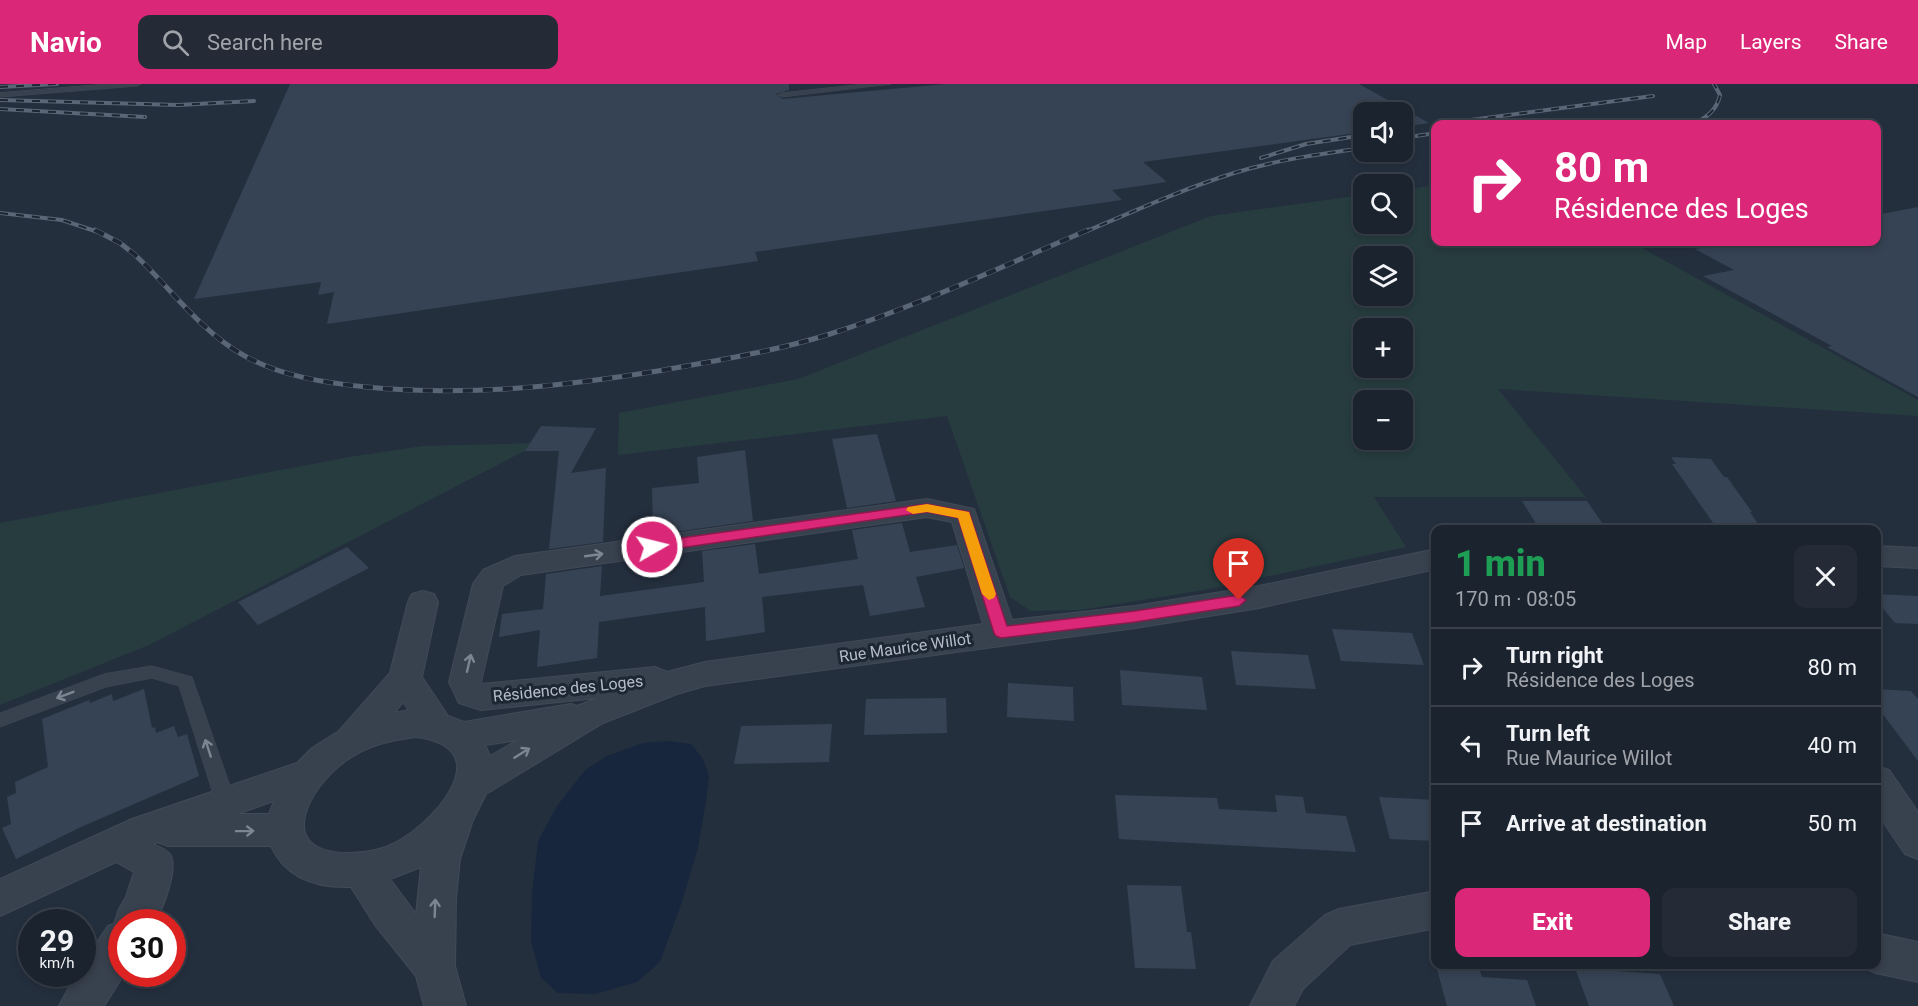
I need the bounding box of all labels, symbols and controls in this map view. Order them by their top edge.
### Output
search box [138,15,558,69]
text: Navio [30,26,102,59]
icon: search [159,26,192,59]
text: Search here [207,30,323,55]
text: Map [1665,30,1707,54]
text: Layers [1740,30,1801,54]
text: Share [1834,30,1888,54]
map controls [1353,102,1413,450]
button: sound [1353,102,1413,162]
text: 80 m [1554,143,1649,192]
icon: right [1455,144,1533,222]
button: search [1353,174,1413,234]
text: Résidence des Loges [1554,193,1809,225]
button: layers [1353,246,1413,306]
button: + [1353,318,1413,378]
button: − [1353,390,1413,450]
position arrow [620,515,684,579]
pin [1213,538,1264,600]
text: 1 min [1455,543,1546,585]
button: close [1794,545,1857,608]
icon: arrive [1222,547,1255,580]
one-way arrow [584,550,604,561]
text: 170 m · 08:05 [1455,587,1576,611]
street label: Rue Maurice Willot [838,629,972,666]
text: Turn right [1506,643,1603,668]
icon: right [1455,651,1488,684]
one-way arrow [464,654,476,673]
text: 80 m [1808,655,1857,680]
text: Résidence des Loges [1506,668,1695,692]
street label: Résidence des Loges [492,671,644,706]
one-way arrow [57,691,75,702]
text: Turn left [1506,721,1590,746]
icon: left [1455,729,1488,762]
text: 40 m [1808,733,1857,758]
one-way arrow [201,739,212,758]
text: Rue Maurice Willot [1506,746,1672,770]
one-way arrow [513,747,530,759]
icon: arrive [1455,807,1488,840]
text: Arrive at destination [1506,811,1707,836]
text: 50 m [1808,811,1857,836]
one-way arrow [235,825,255,837]
button: Exit [1455,888,1650,957]
button: Share [1662,888,1857,957]
one-way arrow [430,898,441,918]
speed limit sign: 30 [108,909,186,987]
text: 29 [40,923,74,958]
text: km/h [39,954,75,972]

